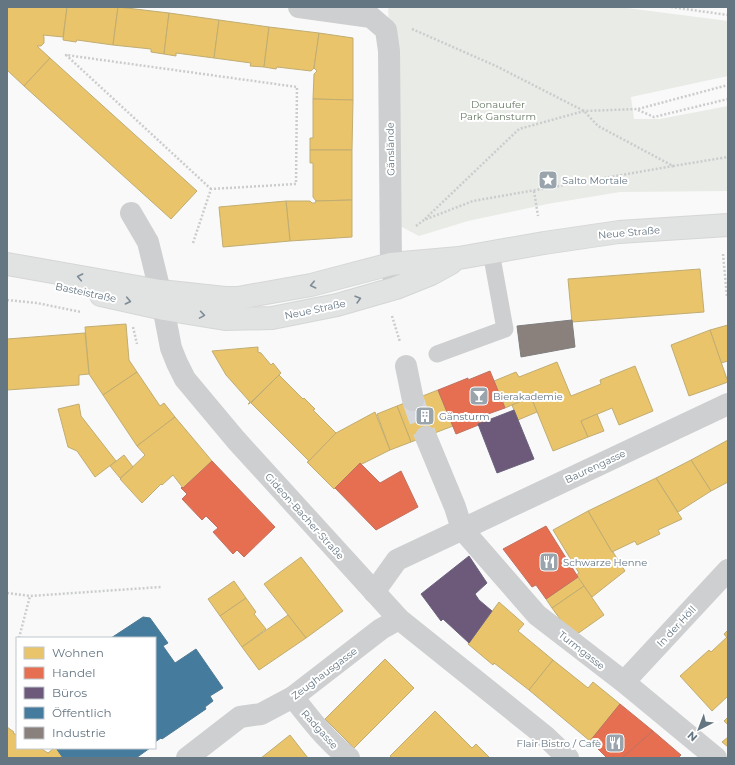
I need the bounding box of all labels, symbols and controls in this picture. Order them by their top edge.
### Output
park label: Donauufer Park Gansturm [460,98,536,123]
street label: Gänslände [384,122,397,176]
place icon: Salto Mortale [537,169,559,191]
place label: Salto Mortale [562,174,628,187]
street label: Neue Straße [598,223,660,242]
one-way arrow [77,273,84,281]
street label: Basteistraße [54,280,118,305]
one-way arrow [310,280,316,288]
one-way arrow [354,295,361,304]
one-way arrow [125,297,131,305]
street label: Neue Straße [283,297,347,322]
one-way arrow [199,310,205,319]
bar icon: Bierakademie [468,385,490,407]
place label: Bierakademie [493,390,563,403]
building icon: Gänsturm [414,405,436,427]
place label: Gänsturm [439,410,490,423]
street label: Baurengasse [563,447,628,486]
street label: Gideon-Bacher-Straße [262,470,347,562]
restaurant icon: Schwarze Henne [538,551,560,573]
place label: Schwarze Henne [563,556,647,569]
street label: In der Höll [654,603,699,650]
street label: Turmgasse [556,628,608,673]
legend [16,637,156,749]
text: Wohnen [52,645,104,660]
street label: Zeughausgasse [289,645,360,702]
text: Handel [52,665,96,680]
text: Büros [52,685,87,700]
text: Öffentlich [52,705,112,720]
street label: Radgasse [299,707,341,752]
north arrow [679,709,719,749]
text: Industrie [52,725,106,740]
text: N [684,728,700,745]
restaurant icon: Flair Bistro / Cafè [604,732,626,754]
place label: Flair Bistro / Cafè [517,737,601,750]

